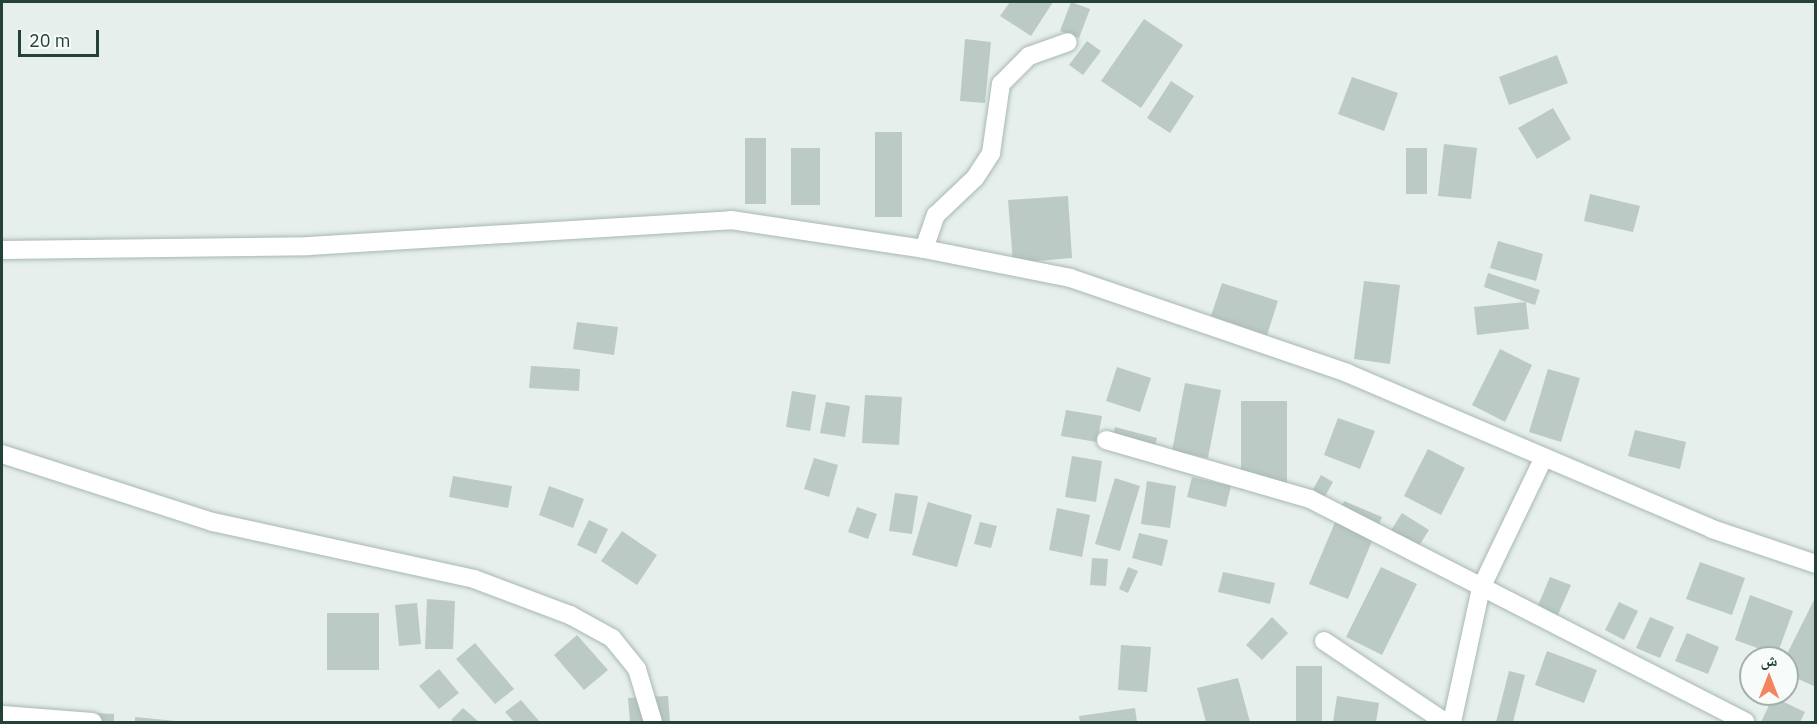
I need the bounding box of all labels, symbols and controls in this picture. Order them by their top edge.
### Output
scale bar [21,18,102,56]
text: 20 m [29,29,71,52]
north arrow [1739,646,1799,706]
text: ش [1761,650,1777,670]

